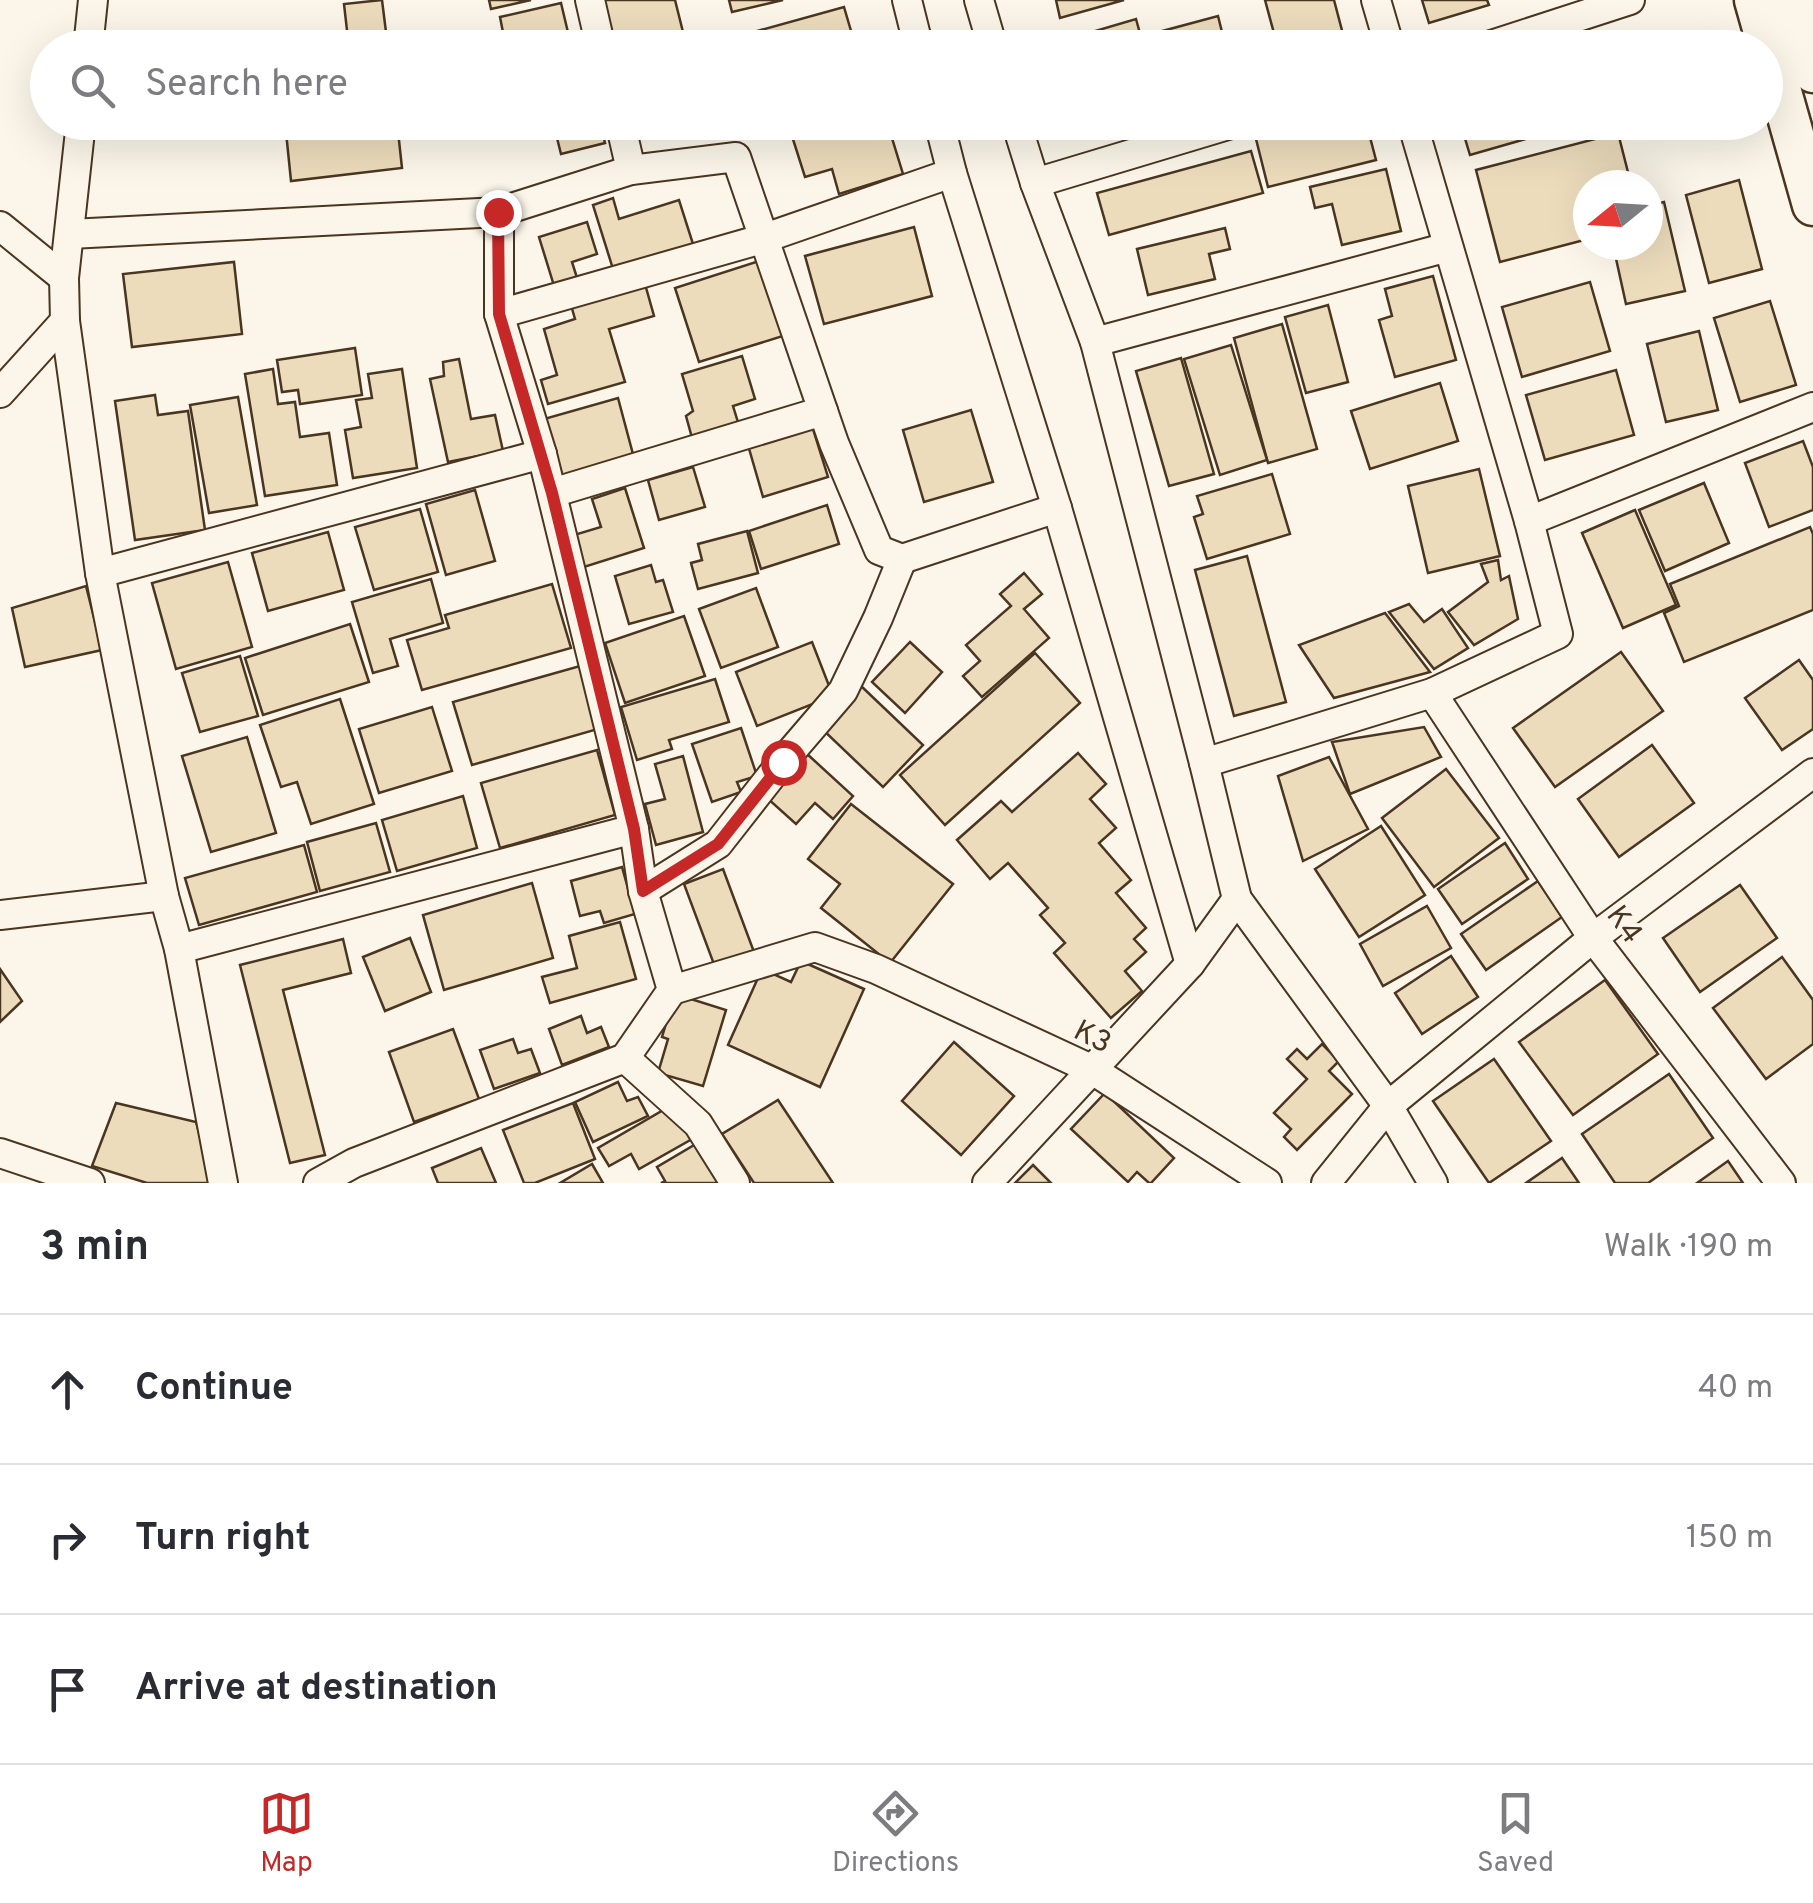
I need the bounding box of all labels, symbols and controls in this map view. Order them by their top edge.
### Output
search box [30,30,1783,140]
icon: search [65,58,120,113]
text: Search here [145,61,348,110]
north arrow [1573,170,1663,260]
route end [476,190,522,236]
route start [761,740,807,786]
street label: K4 [1597,899,1649,952]
street label: K3 [1067,1013,1117,1063]
text: 3 min [40,1222,149,1275]
text: Walk · 190 m [1604,1228,1773,1268]
icon: ahead [40,1362,95,1417]
text: Continue [135,1365,293,1414]
text: 40 m [1698,1369,1773,1409]
icon: right [40,1512,95,1567]
text: Turn right [135,1515,310,1564]
text: 150 m [1686,1519,1773,1559]
icon: arrive [40,1662,95,1717]
text: Arrive at destination [135,1665,498,1714]
tab: Map [259,1786,314,1882]
tab: Directions [832,1786,959,1882]
tab: Saved [1477,1786,1554,1882]

